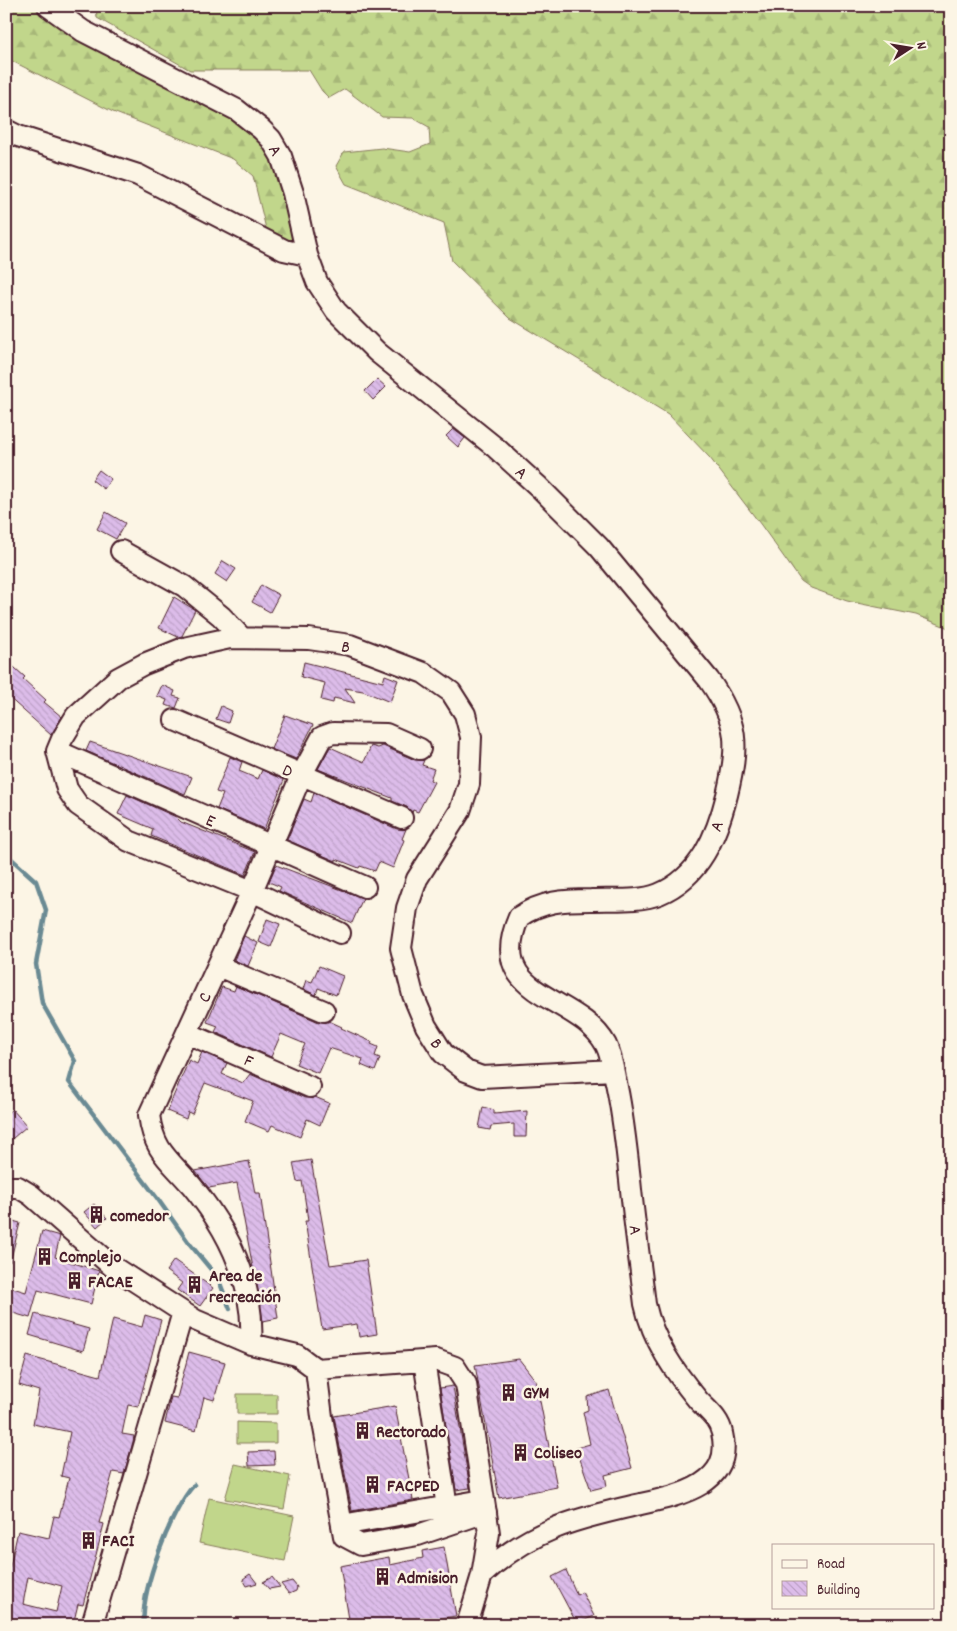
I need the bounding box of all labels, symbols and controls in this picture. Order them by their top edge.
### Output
north arrow [884,22,934,72]
text: N [910,40,931,51]
street label: A [261,141,287,162]
street label: A [508,461,532,487]
street label: B [338,635,352,662]
street label: D [278,759,296,786]
street label: E [201,809,219,835]
street label: A [705,818,732,836]
street label: C [193,989,220,1007]
street label: B [422,1034,448,1055]
street label: F [239,1049,257,1075]
building icon: comedor [86,1205,106,1225]
place label: comedor [110,1205,169,1230]
street label: A [621,1224,647,1237]
building icon: Complejo [35,1246,55,1266]
place label: Complejo [59,1246,122,1271]
place label: Area de recreación [209,1265,281,1311]
building icon: FACAE [64,1271,84,1291]
place label: FACAE [88,1271,134,1296]
building icon: Area de recreación [185,1275,205,1295]
building icon: GYM [499,1382,519,1402]
place label: GYM [523,1382,549,1407]
building icon: Rectorado [352,1421,372,1441]
place label: Rectorado [376,1421,446,1446]
building icon: Coliseo [510,1442,530,1462]
place label: Coliseo [534,1442,582,1467]
building icon: FACPED [363,1475,383,1495]
place label: FACPED [387,1475,440,1500]
building icon: FACI [78,1530,98,1550]
place label: FACI [102,1530,135,1555]
legend [772,1544,934,1608]
text: Road [817,1554,845,1576]
building icon: Admision [373,1567,393,1587]
place label: Admision [397,1567,458,1592]
text: Building [817,1580,860,1602]

